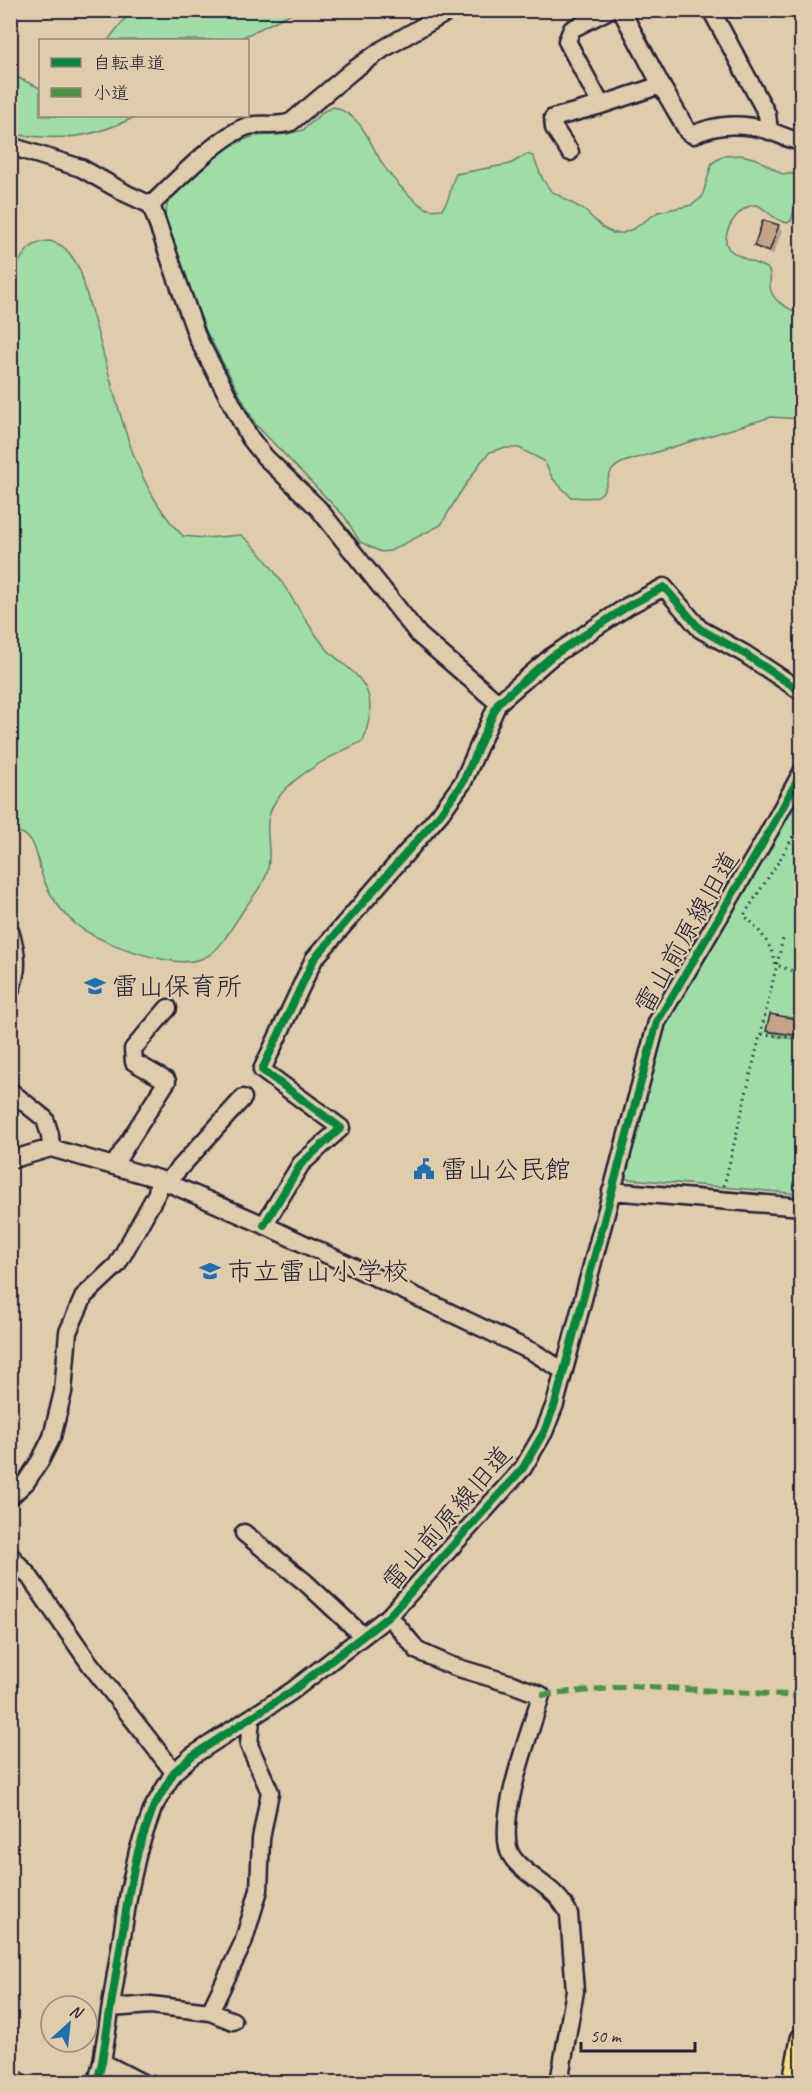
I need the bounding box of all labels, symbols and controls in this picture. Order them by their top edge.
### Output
legend [39,39,249,117]
text: 自転車道 [93,52,165,74]
text: 小道 [93,82,129,104]
street label: 雷山前原線旧道 [627,845,747,1019]
place label: 雷山保育所 [112,970,242,1003]
school or university icon: 雷山保育所 [83,974,107,998]
place label: 雷山公民館 [441,1153,571,1186]
public building icon: 雷山公民館 [412,1157,436,1181]
place label: 市立雷山小学校 [227,1255,409,1288]
school or university icon: 市立雷山小学校 [198,1259,222,1283]
street label: 雷山前原線旧道 [375,1438,519,1598]
north arrow [39,1994,99,2054]
text: N [66,2000,87,2024]
scale bar [581,2015,695,2053]
text: 50 m [590,2025,623,2047]

